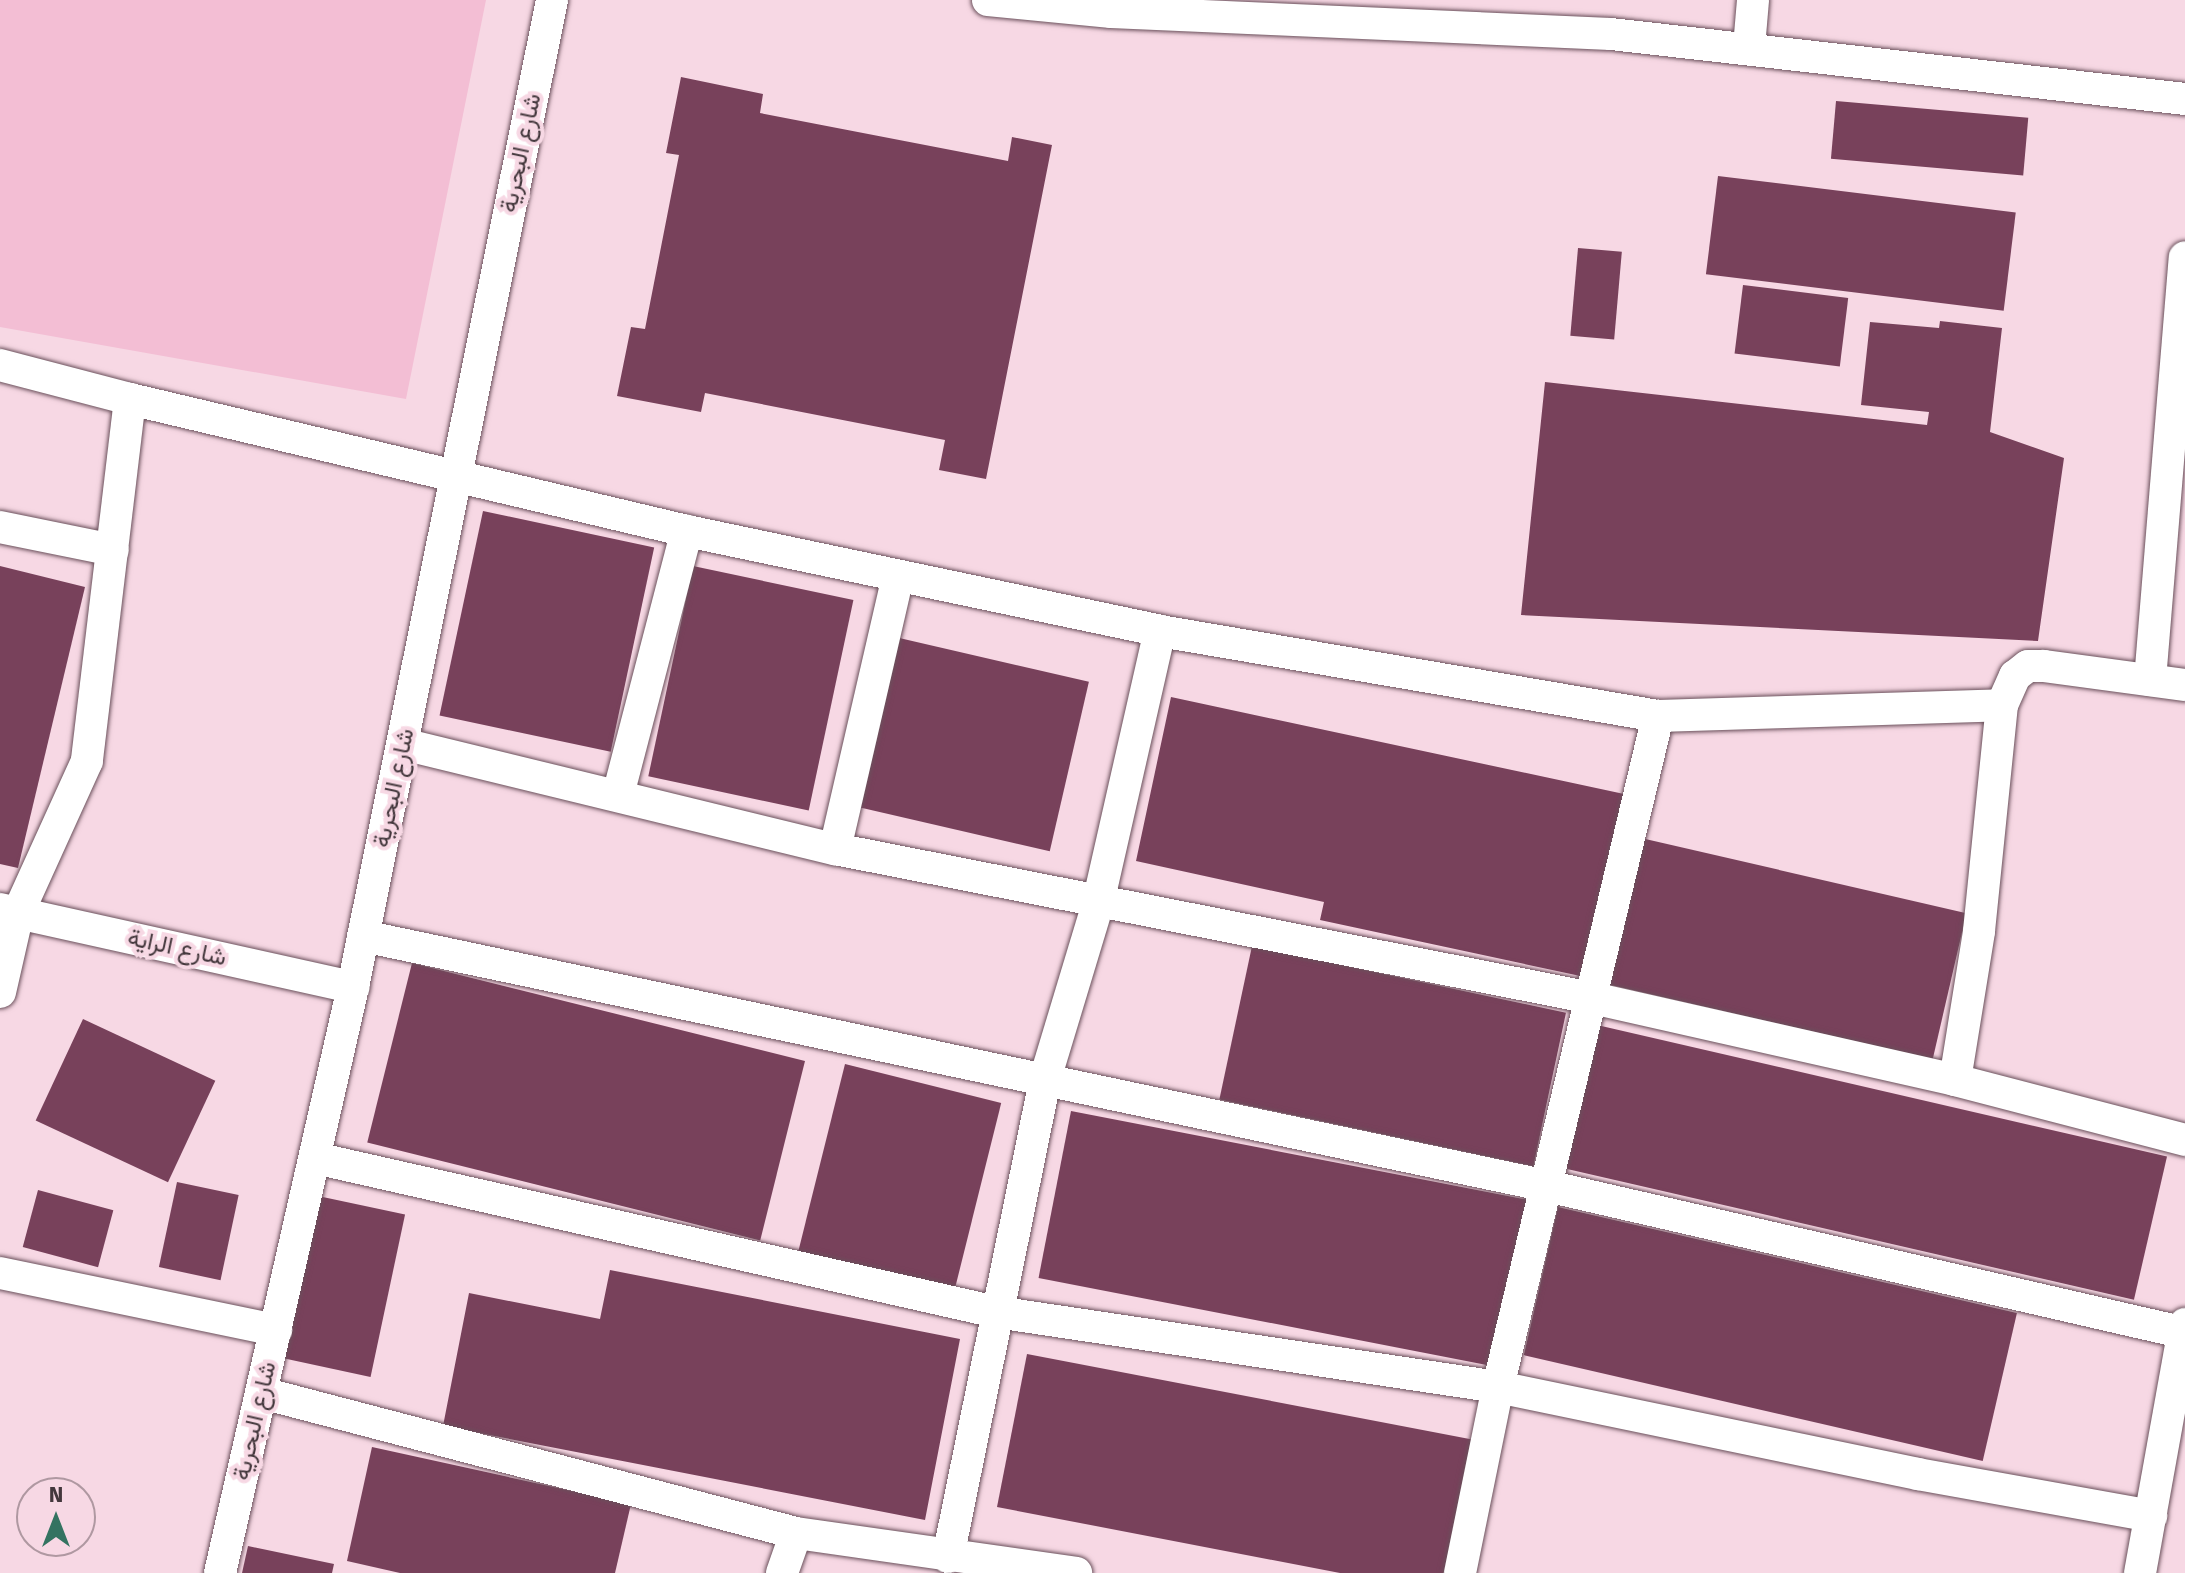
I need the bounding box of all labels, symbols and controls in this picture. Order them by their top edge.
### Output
street label: شارع البحرية [494,91,548,215]
street label: شارع البحرية [367,726,421,850]
street label: شارع الراية [125,923,229,973]
street label: شارع البحرية [227,1359,283,1483]
north arrow [16,1477,96,1557]
text: N [49,1481,63,1508]

